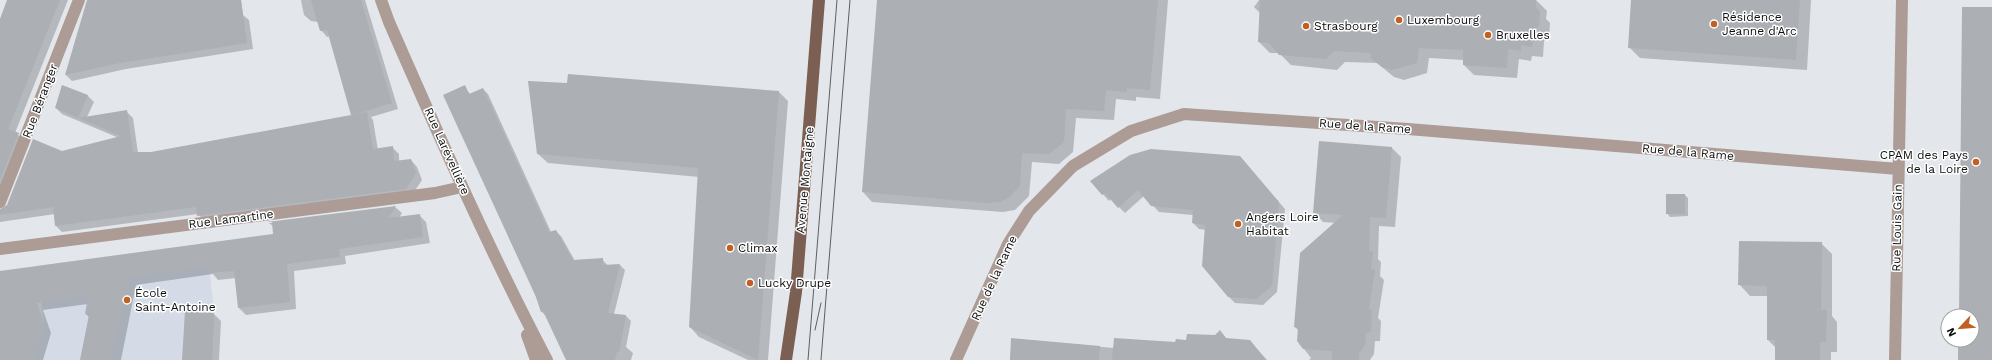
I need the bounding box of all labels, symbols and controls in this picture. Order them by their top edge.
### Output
place label: Résidence Jeanne d'Arc [1722,10,1797,38]
place label: Luxembourg [1407,13,1480,27]
marker: Luxembourg [1394,15,1404,25]
place label: Strasbourg [1314,19,1378,33]
marker: Résidence Jeanne d'Arc [1709,19,1719,29]
marker: Strasbourg [1301,21,1311,31]
place label: Bruxelles [1496,28,1550,42]
marker: Bruxelles [1483,30,1493,40]
street label: Rue Béranger [19,62,61,140]
street label: Rue Larévellière [421,105,473,197]
street label: Rue de la Rame [1319,116,1412,136]
street label: Avenue Montaigne [793,126,817,234]
street label: Rue de la Rame [1641,141,1735,163]
place label: CPAM des Pays de la Loire [1880,148,1968,176]
marker: CPAM des Pays de la Loire [1971,157,1981,167]
street label: Rue Louis Gain [1889,184,1905,272]
street label: Rue Lamartine [188,207,274,231]
place label: Angers Loire Habitat [1246,210,1319,238]
marker: Angers Loire Habitat [1233,219,1243,229]
street label: Rue de la Rame [968,233,1020,323]
place label: Climax [738,241,778,255]
marker: Climax [725,243,735,253]
place label: Lucky Drupe [758,276,831,290]
marker: Lucky Drupe [745,278,755,288]
place label: École Saint-Antoine [135,286,216,314]
marker: École Saint-Antoine [122,295,132,305]
north arrow [1940,308,1980,348]
text: N [1944,326,1959,339]

